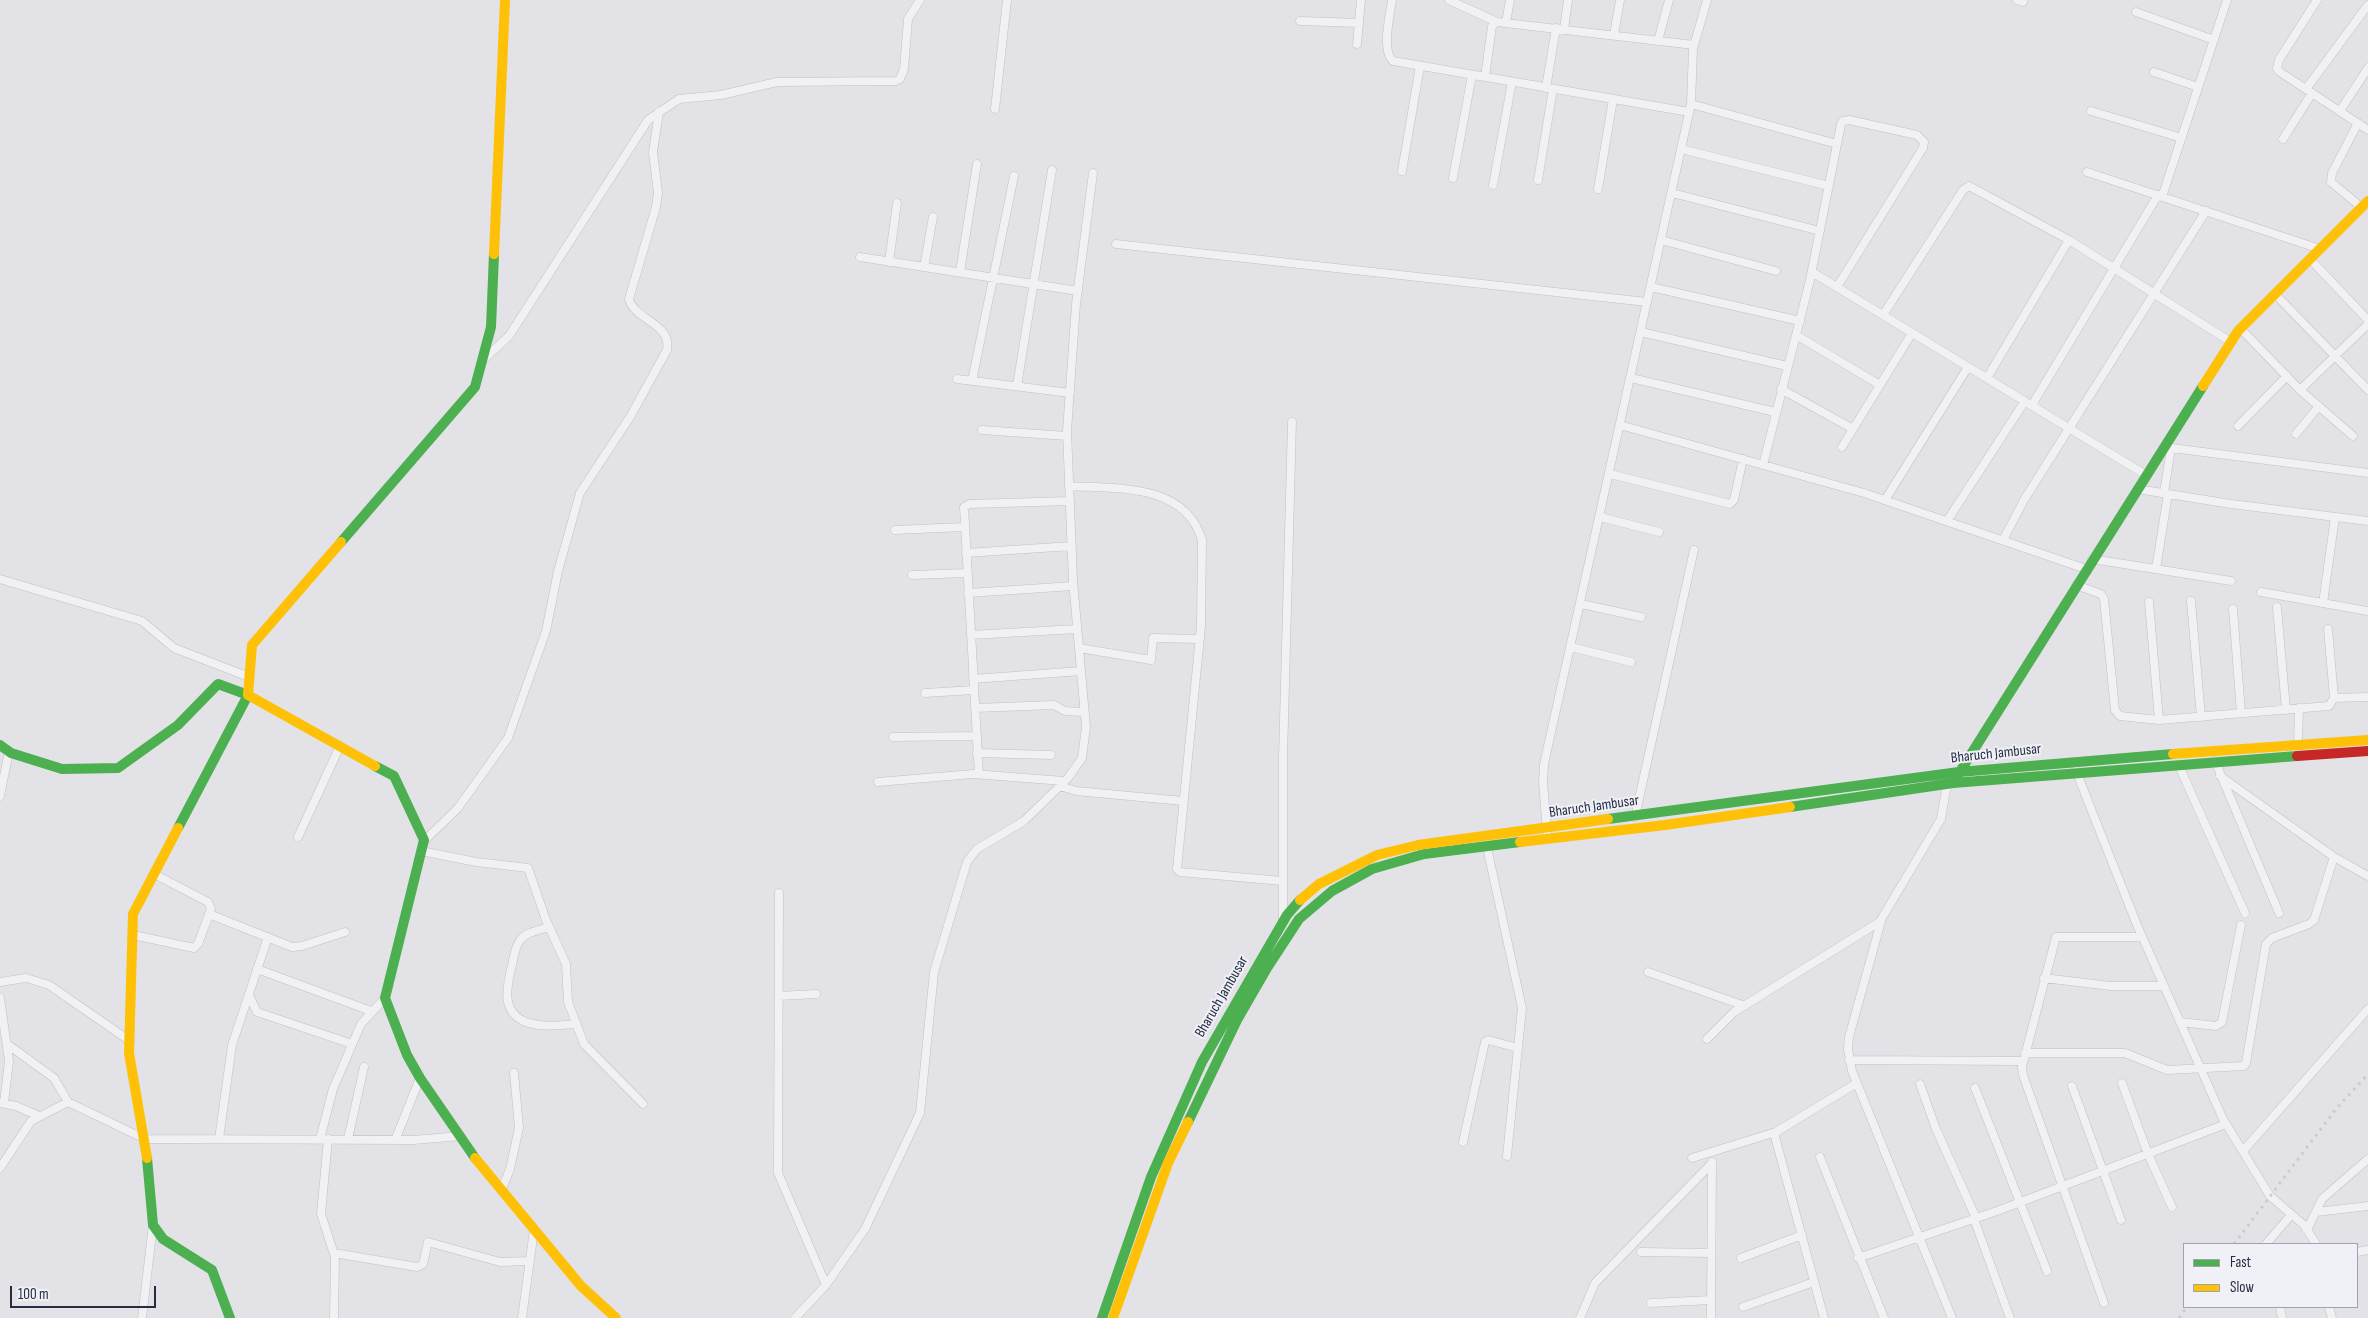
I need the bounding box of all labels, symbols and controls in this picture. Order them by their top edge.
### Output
street label: Bharuch Jambusar [1950,740,2042,768]
street label: Bharuch Jambusar [1548,792,1640,822]
street label: Bharuch Jambusar [1192,953,1252,1041]
legend [2183,1243,2358,1308]
text: Fast [2230,1253,2251,1272]
scale bar [12,1276,159,1308]
text: Slow [2230,1278,2254,1297]
text: 100 m [18,1285,49,1304]

